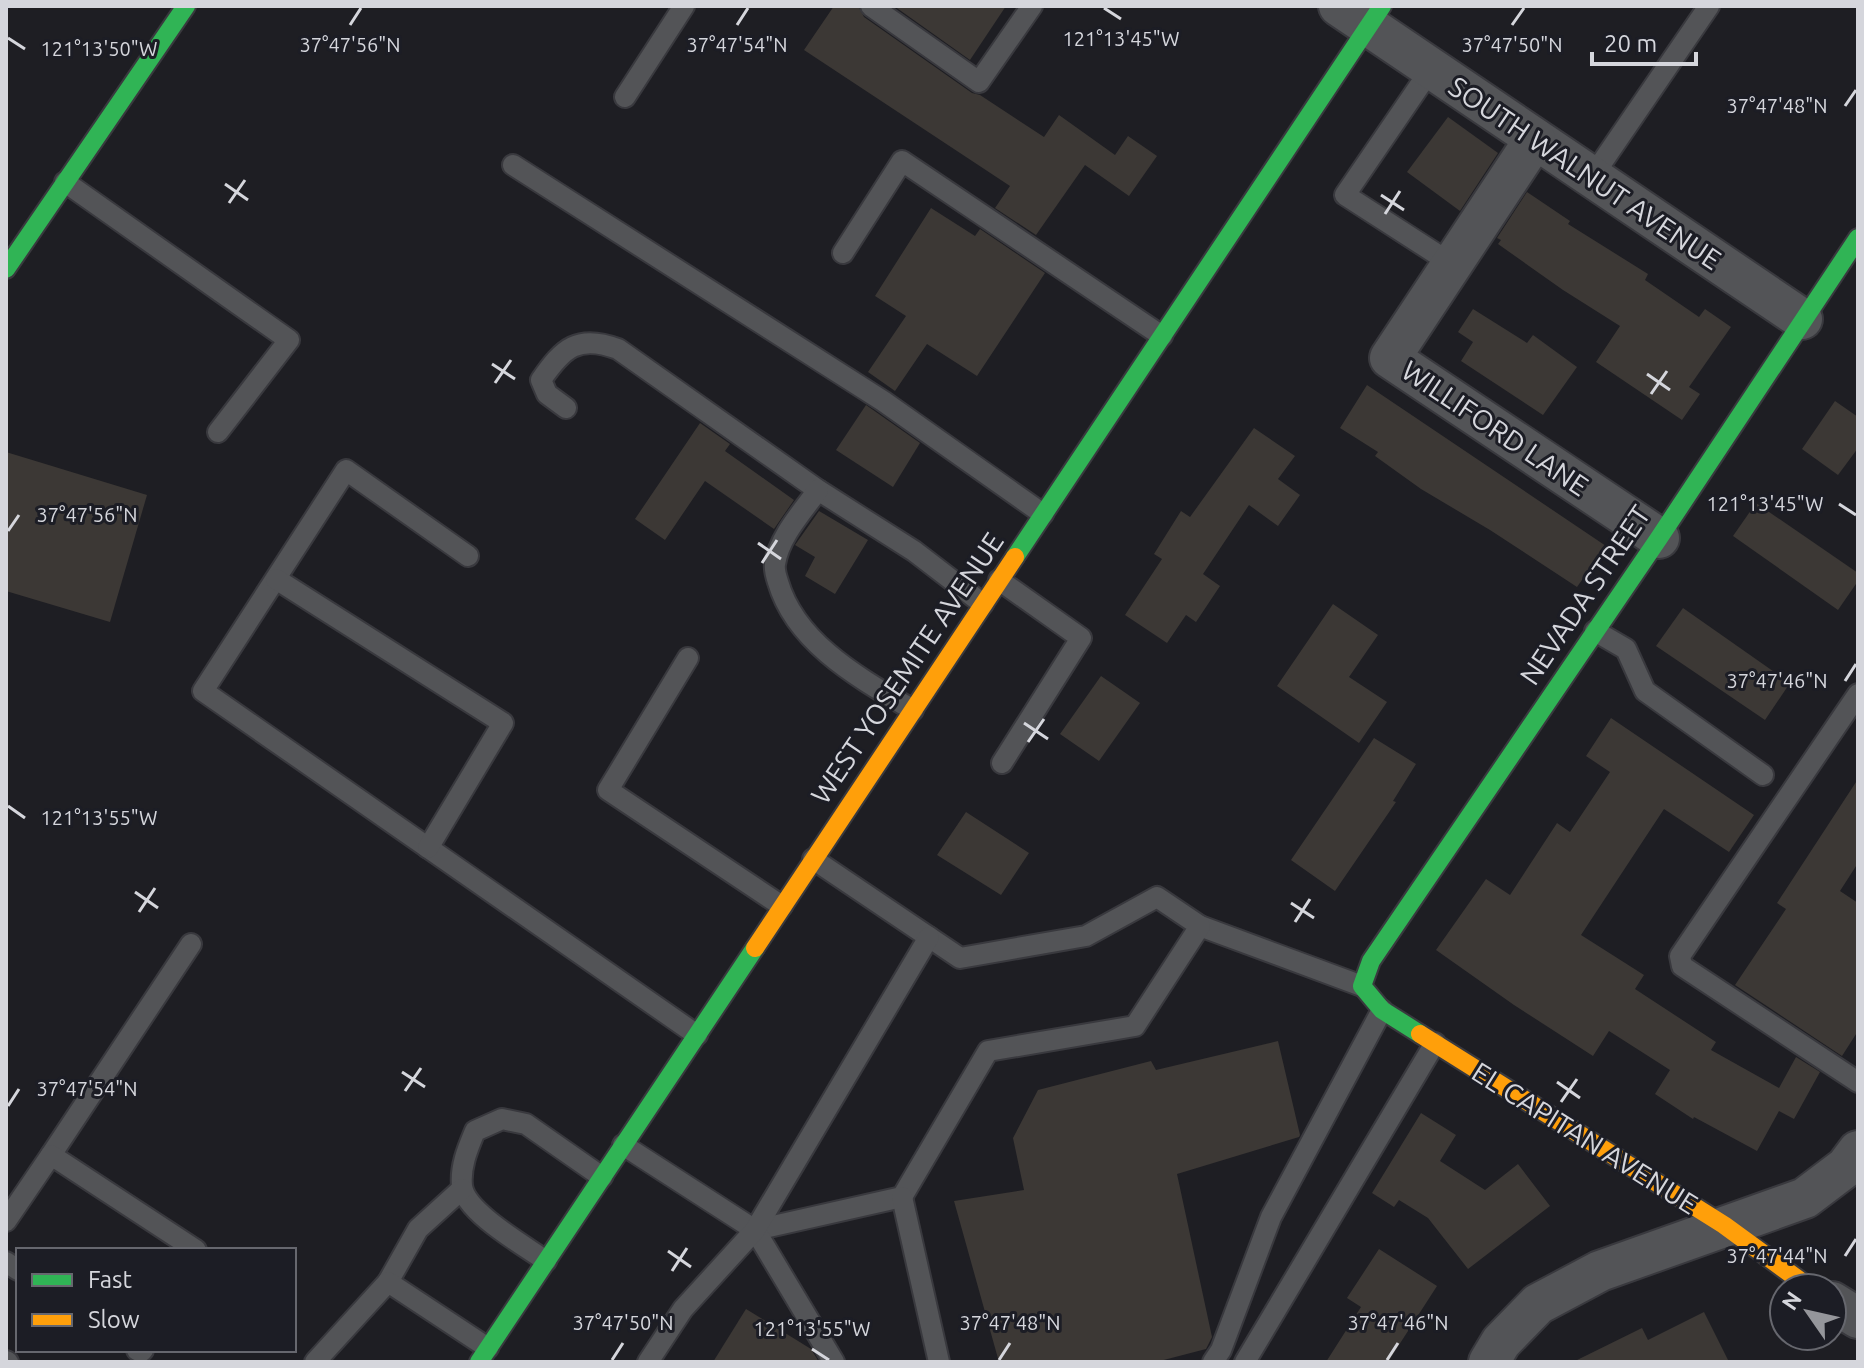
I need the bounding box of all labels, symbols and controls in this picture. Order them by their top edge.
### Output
scale bar [1592,16,1696,66]
text: 121°13'45"W [1063,27,1179,50]
text: 20 m [1604,30,1657,57]
text: 37°47'56"N [299,33,401,56]
text: 37°47'54"N [686,33,788,56]
text: 37°47'50"N [1461,33,1563,56]
text: 121°13'50"W [41,37,157,60]
street label: SOUTH WALNUT AVENUE [1443,70,1727,275]
text: 37°47'48"N [1726,94,1828,117]
street label: WILLIFORD LANE [1396,354,1594,501]
text: 121°13'45"W [1707,492,1823,515]
street label: NEVADA STREET [1513,499,1656,690]
text: 37°47'56"N [36,503,138,526]
street label: WEST YOSEMITE AVENUE [804,526,1009,809]
text: 37°47'46"N [1726,669,1828,692]
text: 121°13'55"W [41,806,157,829]
street label: EL CAPITAN AVENUE [1467,1056,1704,1220]
text: 37°47'54"N [36,1077,138,1100]
text: 37°47'44"N [1726,1244,1828,1267]
legend [16,1248,296,1352]
text: Fast [88,1266,132,1293]
north arrow [1768,1272,1848,1352]
text: N [1776,1287,1806,1314]
text: Slow [88,1306,140,1333]
text: 37°47'50"N [572,1311,674,1334]
text: 37°47'48"N [959,1311,1061,1334]
text: 37°47'46"N [1347,1311,1449,1334]
text: 121°13'55"W [754,1317,870,1340]

